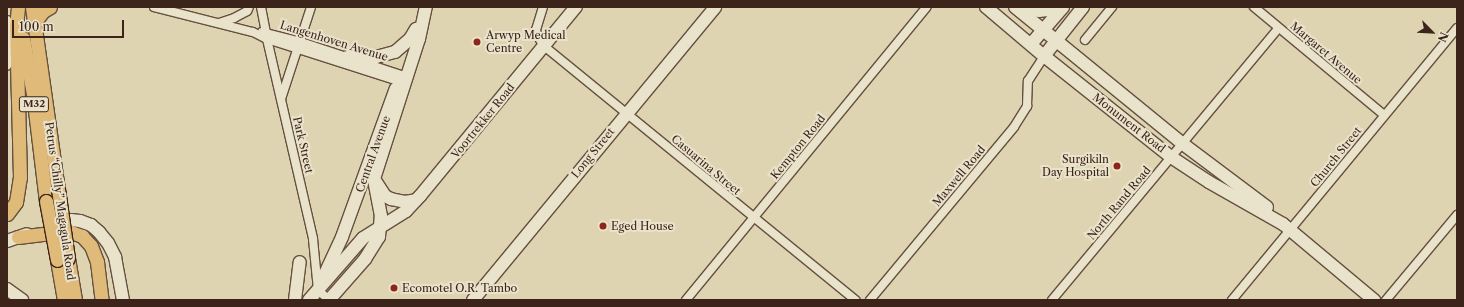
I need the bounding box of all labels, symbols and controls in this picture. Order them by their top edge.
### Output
scale bar [14,12,126,38]
north arrow [1412,12,1452,52]
street label: Langenhoven Avenue [278,18,390,64]
text: 100 m [19,19,54,34]
street label: Margaret Avenue [1287,19,1365,87]
place label: Arwyp Medical Centre [486,29,566,55]
text: N [1435,30,1451,44]
marker: Arwyp Medical Centre [471,36,483,48]
street label: Voortrekker Road [449,81,517,161]
street label: Monument Road [1090,91,1168,155]
road number: M32 [18,96,50,112]
street label: Kempton Road [768,112,828,182]
street label: Central Avenue [353,114,393,194]
street label: Park Street [290,115,316,175]
street label: Petrus “Chilly” Magagula Road [42,121,78,281]
street label: Church Street [1308,124,1364,190]
street label: Long Street [569,125,617,181]
street label: Casuarina Street [669,132,743,198]
street label: Maxwell Road [930,143,988,209]
place label: Surgikiln Day Hospital [1042,153,1109,179]
marker: Surgikiln Day Hospital [1112,161,1122,171]
street label: North Rand Road [1085,164,1153,242]
place label: Eged House [611,219,674,233]
marker: Eged House [598,221,608,231]
place label: Ecomotel O.R. Tambo [402,281,518,295]
marker: Ecomotel O.R. Tambo [389,283,399,293]

